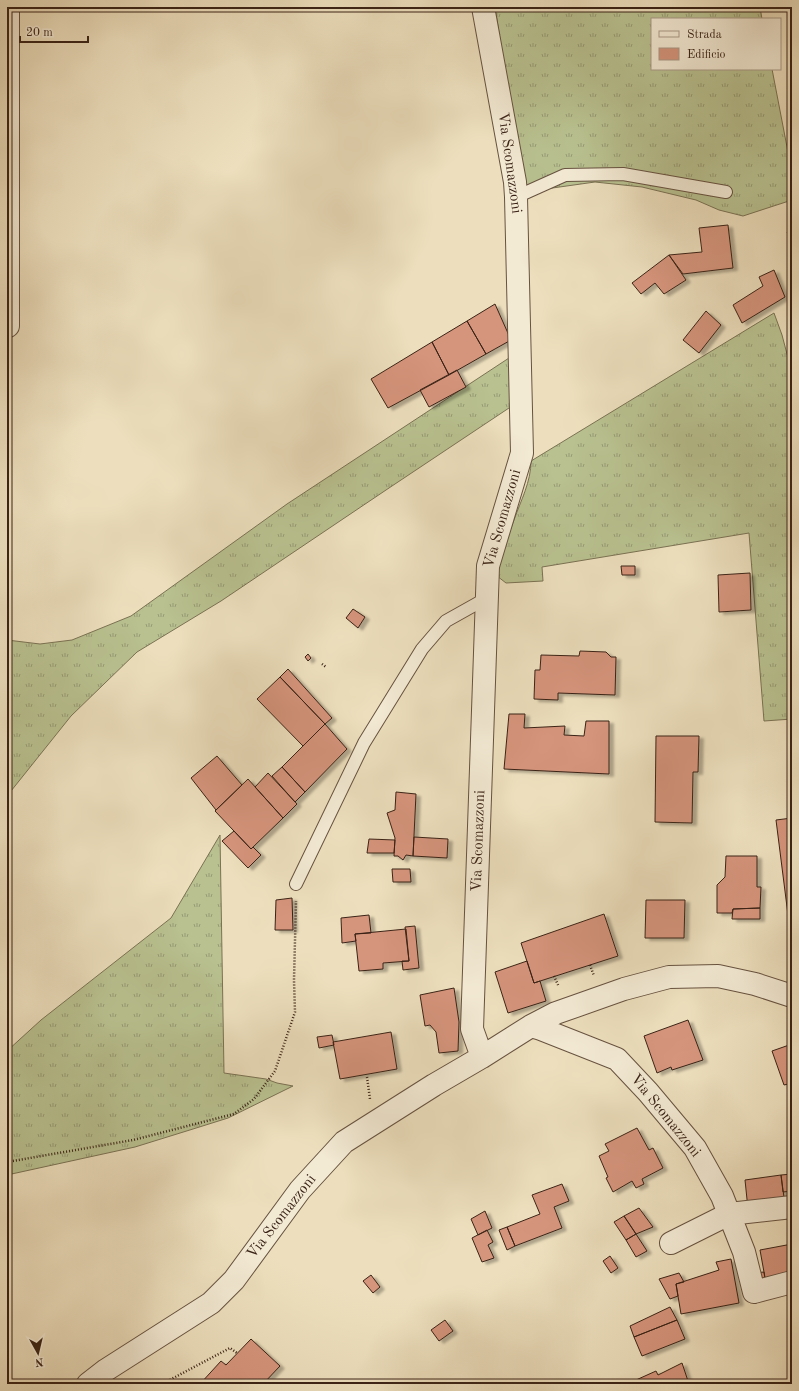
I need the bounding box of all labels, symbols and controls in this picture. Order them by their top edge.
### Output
scale bar [20,18,88,44]
legend [651,18,781,70]
text: 20 m [26,27,53,39]
text: Strada [687,29,722,41]
text: Edificio [687,49,726,61]
street label: Via Scomazzoni [494,111,524,215]
street label: Via Scomazzoni [482,468,524,570]
street label: Via Scomazzoni [470,790,488,892]
street label: Via Scomazzoni [627,1072,703,1160]
street label: Via Scomazzoni [245,1172,319,1262]
north arrow [18,1333,58,1373]
text: N [34,1355,44,1368]

